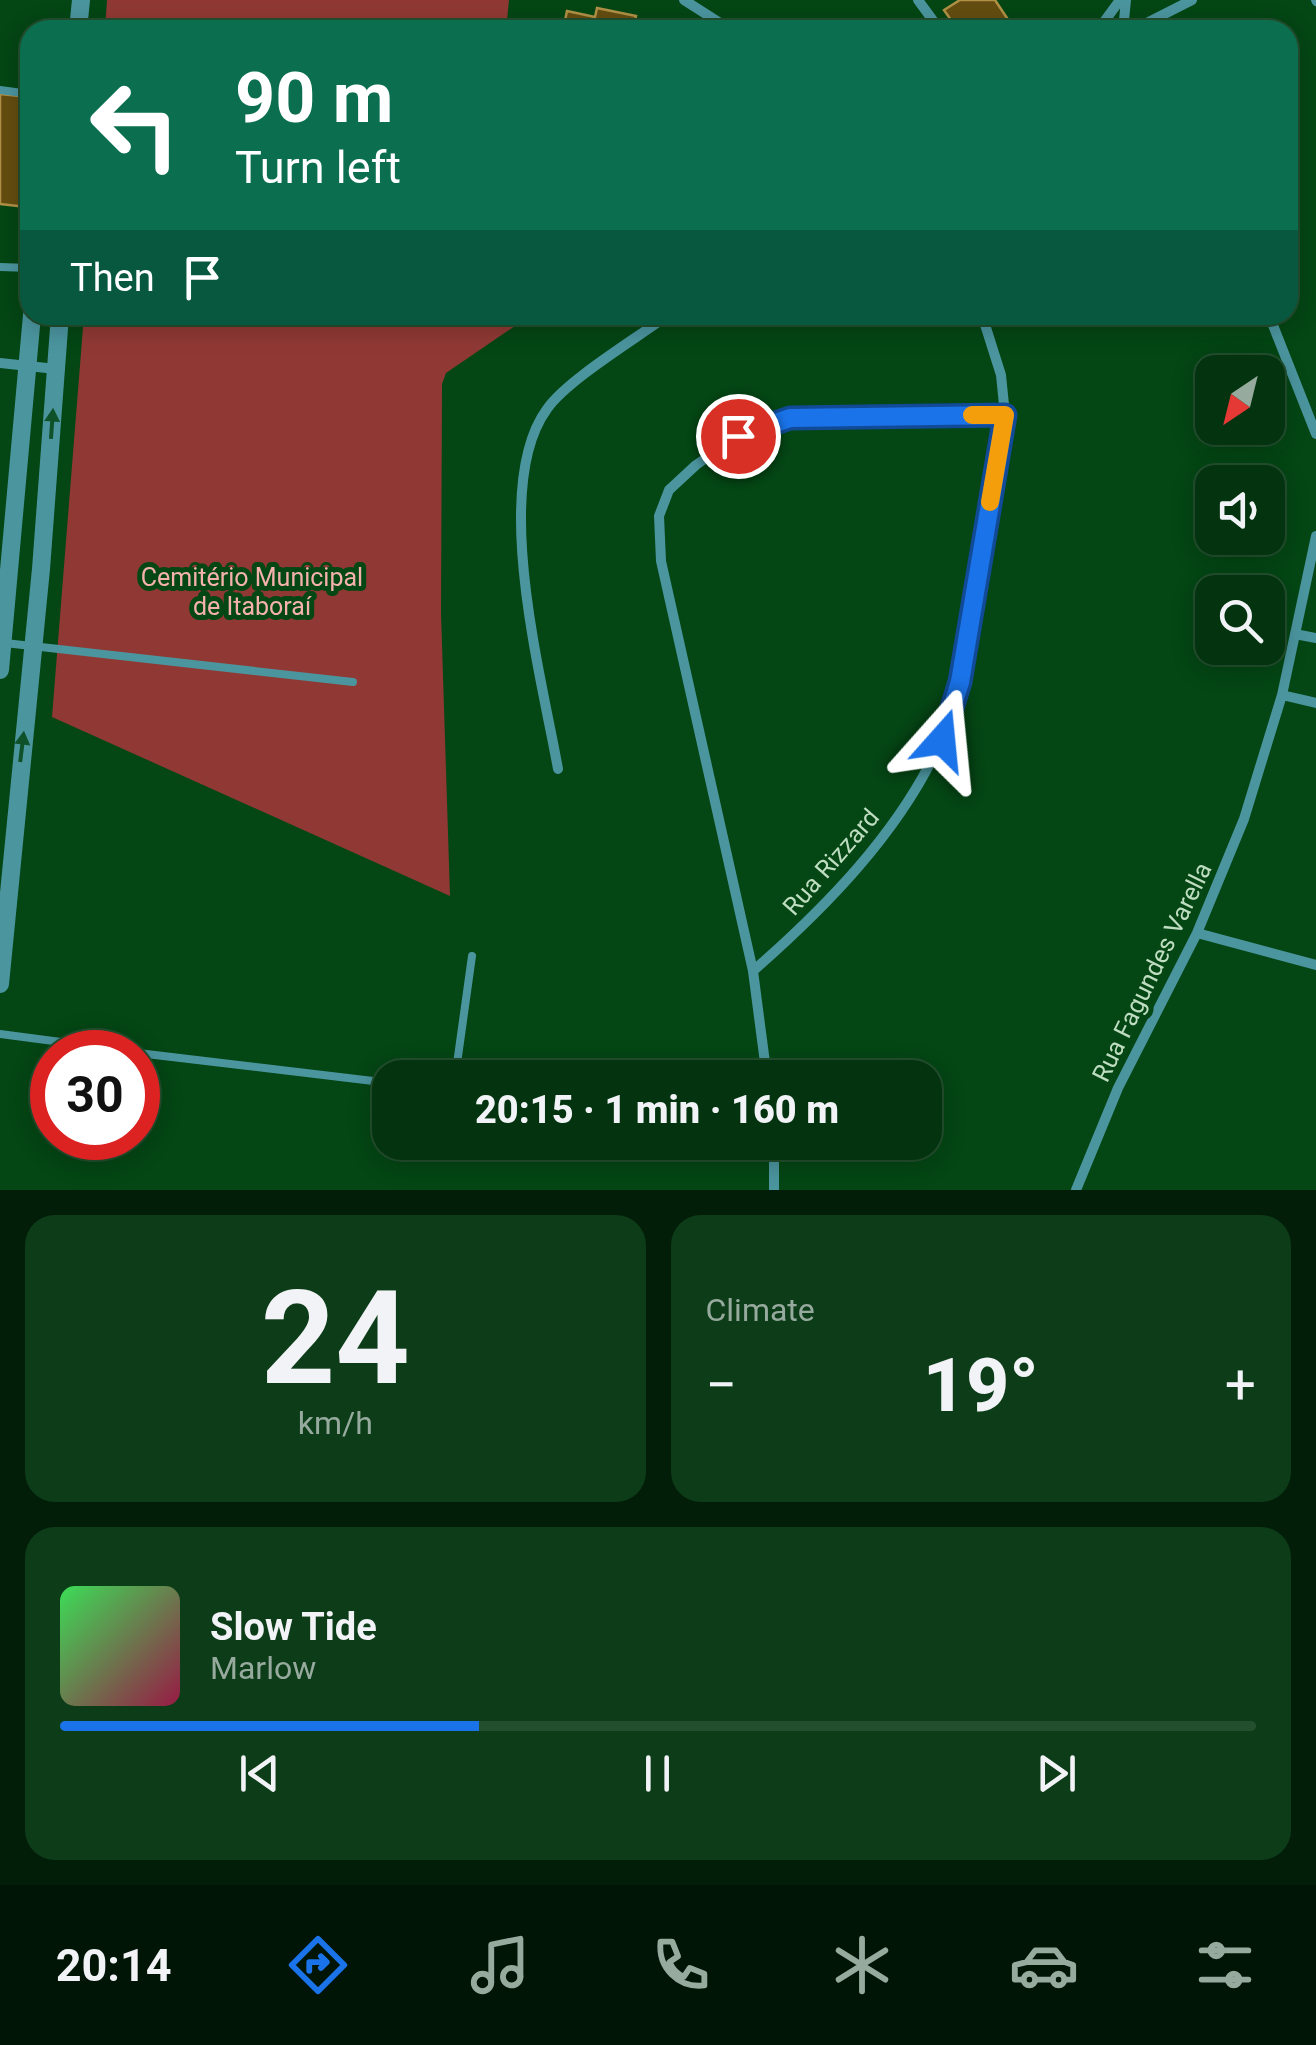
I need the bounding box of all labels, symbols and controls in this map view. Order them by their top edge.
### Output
text: 90 m [235,57,393,139]
icon: left [70,60,200,190]
text: Turn left [235,141,401,194]
icon: arrive [175,250,230,305]
text: Then [70,256,155,300]
north arrow [1195,355,1285,445]
map controls [1195,355,1285,665]
pin [696,394,781,479]
one-way arrow [45,407,61,439]
icon: arrive [711,409,766,464]
button: sound [1195,465,1285,555]
park label: Cemitério Municipal de Itaboraí [141,563,363,621]
button: search [1195,575,1285,665]
position arrow [890,688,994,792]
one-way arrow [14,731,30,763]
street label: Rua Rizzard [777,803,885,921]
street label: Rua Fagundes Varella [1086,858,1218,1086]
speed limit sign: 30 [30,1030,160,1160]
text: 20:15 · 1 min · 160 m [475,1088,839,1132]
text: 24 [261,1262,410,1415]
text: Climate [706,1291,815,1329]
text: 19° [923,1341,1039,1429]
text: − [706,1353,737,1417]
text: + [1225,1353,1256,1417]
text: km/h [298,1404,373,1442]
text: Slow Tide [210,1605,377,1649]
text: Marlow [210,1649,316,1687]
icon: previous [232,1746,287,1801]
icon: pause [630,1746,685,1801]
icon: next [1029,1746,1084,1801]
icon: directions [283,1930,353,2000]
icon: music [465,1930,535,2000]
icon: phone [646,1930,716,2000]
icon: climate [827,1930,897,2000]
icon: car [1009,1930,1079,2000]
icon: filters [1190,1930,1260,2000]
text: 20:14 [56,1939,172,1992]

